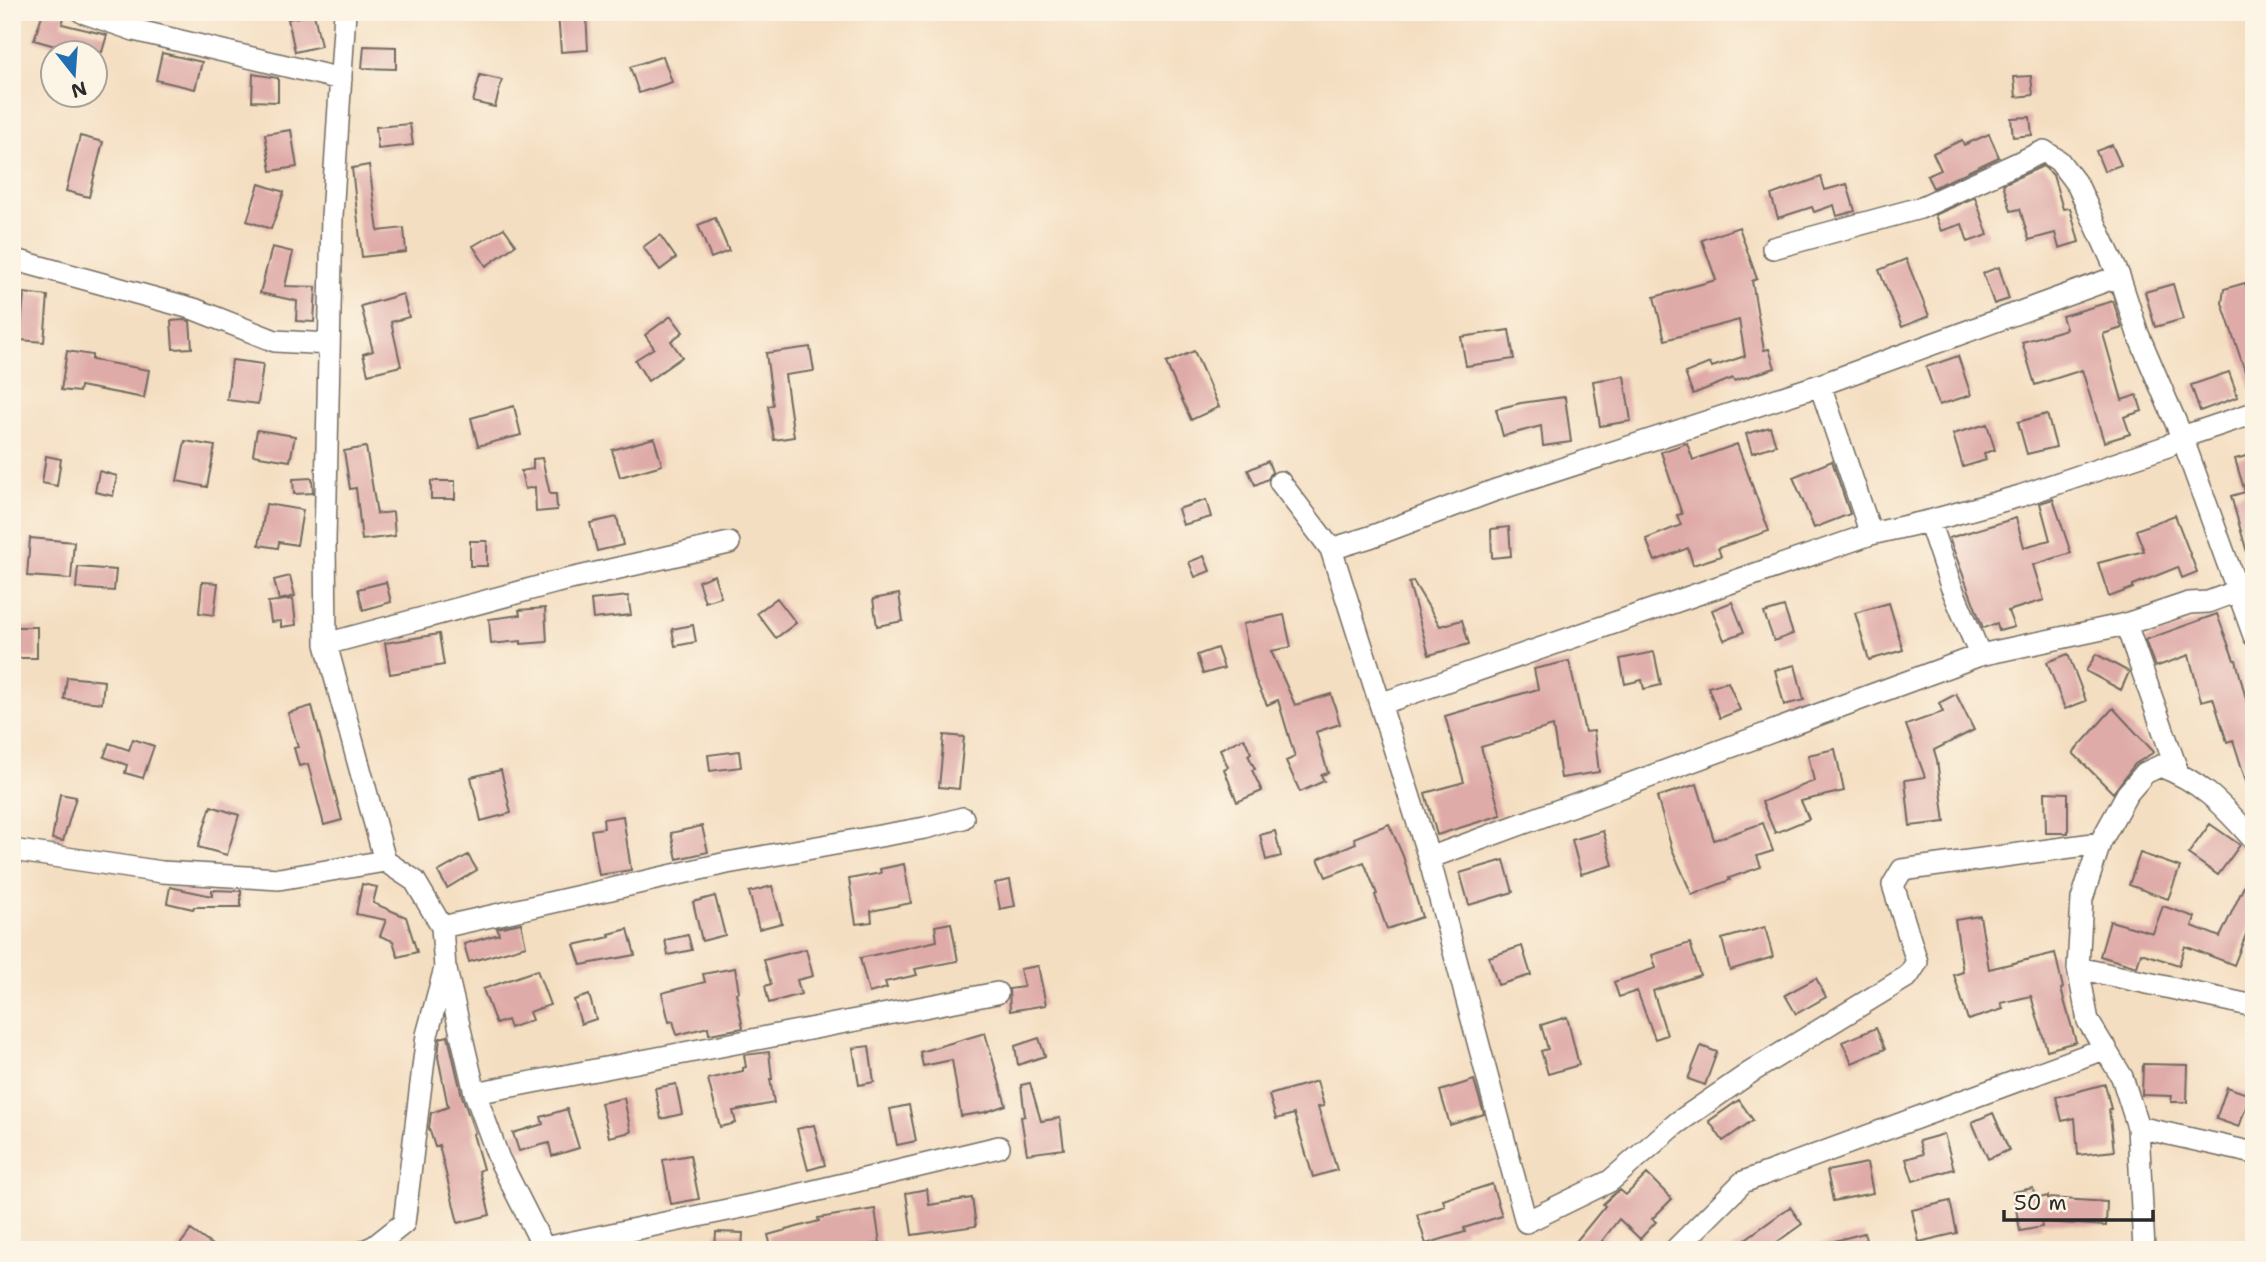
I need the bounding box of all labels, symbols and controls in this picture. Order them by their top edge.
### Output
north arrow [38,38,108,108]
text: N [68,76,90,104]
scale bar [2004,1178,2152,1222]
text: 50 m [2014,1189,2067,1217]

